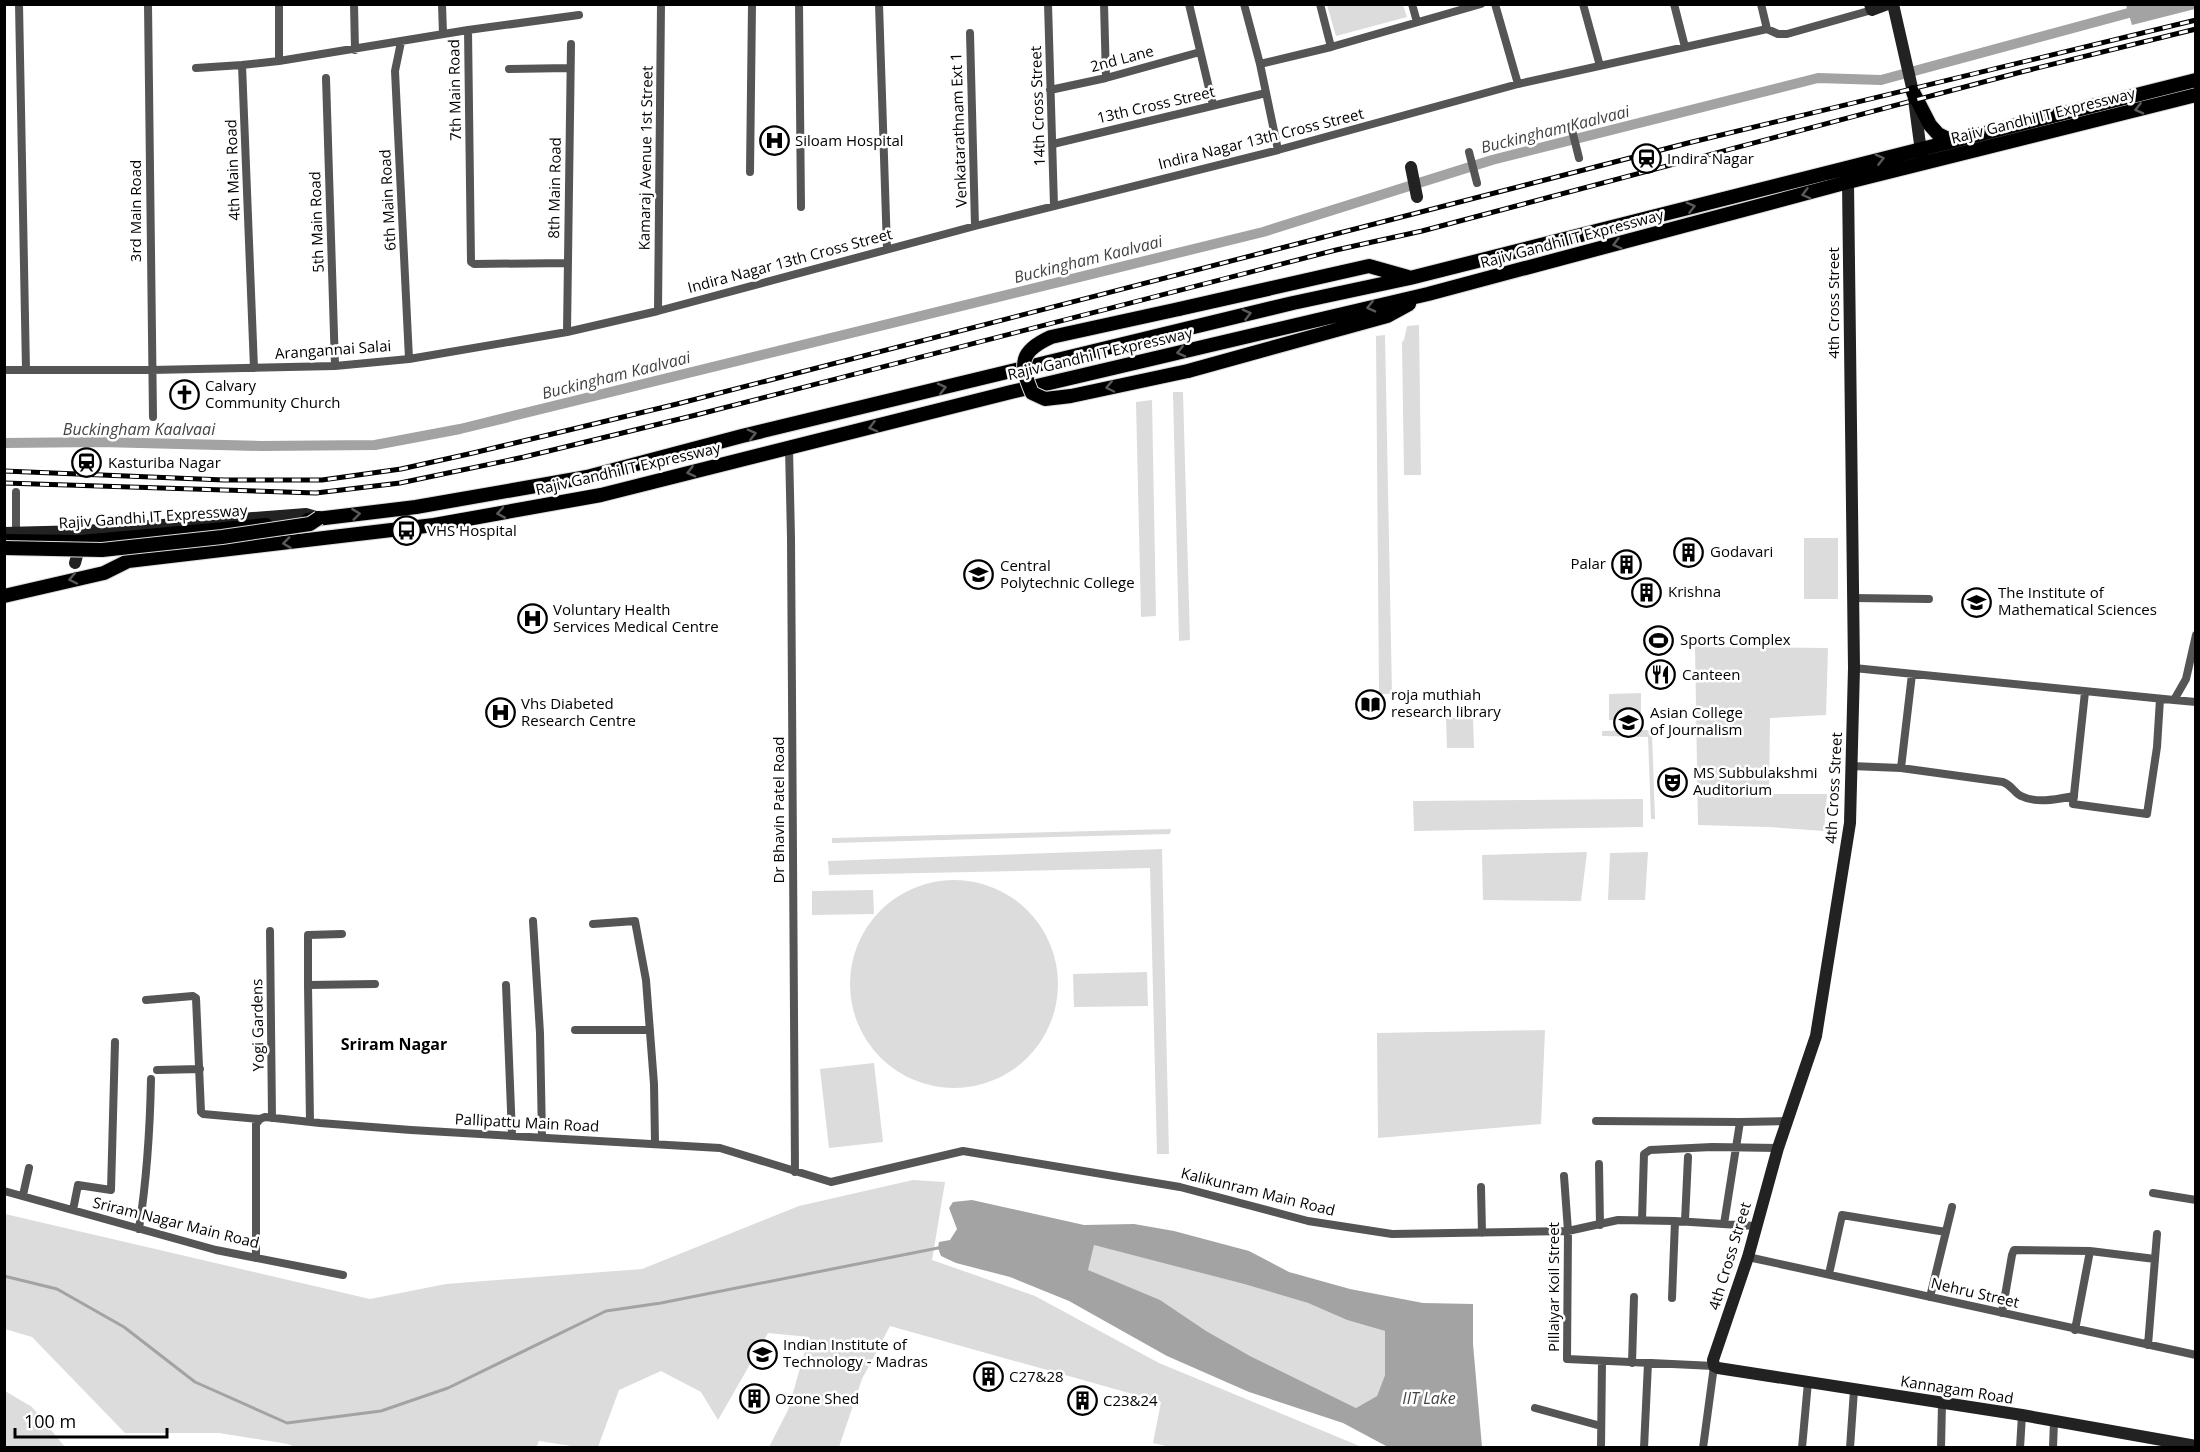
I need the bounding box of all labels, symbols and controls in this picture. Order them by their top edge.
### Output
street label: 7th Main Road [443,39,465,141]
street label: 2nd Lane [1088,40,1156,76]
street label: 14th Cross Street [1025,46,1049,166]
street label: Venkatarathnam Ext 1 [945,52,971,208]
street label: Kamaraj Avenue 1st Street [633,65,657,251]
street label: 13th Cross Street [1095,81,1217,127]
street label: Rajiv Gandhi IT Expressway [1949,82,2137,148]
water label: Buckingham Kaalvaai [1478,100,1633,158]
one-way arrow [2134,101,2144,114]
street label: Indira Nagar 13th Cross Street [1156,103,1366,173]
street label: 4th Main Road [220,119,244,221]
hospital icon: Siloam Hospital [758,125,790,157]
place label: Siloam Hospital [795,130,904,150]
street label: 8th Main Road [543,137,565,239]
station icon: Indira Nagar [1630,143,1662,175]
place label: Indira Nagar [1667,148,1754,168]
street label: 6th Main Road [374,149,400,251]
one-way arrow [1875,154,1885,167]
street label: 3rd Main Road [125,160,145,262]
street label: 5th Main Road [304,171,328,273]
one-way arrow [1801,186,1811,199]
one-way arrow [1686,202,1696,215]
street label: Rajiv Gandhi IT Expressway [1478,204,1666,272]
street label: Indira Nagar 13th Cross Street [685,223,894,297]
water label: Buckingham Kaalvaai [1011,230,1166,288]
one-way arrow [1612,236,1622,249]
street label: 4th Cross Street [1823,247,1843,359]
one-way arrow [1366,300,1376,313]
one-way arrow [1242,309,1252,322]
street label: Rajiv Gandhi IT Expressway [1005,322,1195,384]
street label: Arangannai Salai [274,335,392,363]
one-way arrow [1176,344,1186,357]
water label: Buckingham Kaalvaai [539,346,694,404]
place label: Calvary Community Church [205,375,341,412]
church icon: Calvary Community Church [168,379,200,411]
one-way arrow [1106,380,1116,393]
one-way arrow [936,383,946,396]
water label: Buckingham Kaalvaai [63,418,216,440]
one-way arrow [868,419,878,432]
one-way arrow [747,429,757,442]
street label: Rajiv Gandhi IT Expressway [533,437,723,499]
station icon: Kasturiba Nagar [71,447,103,479]
place label: Kasturiba Nagar [108,452,221,472]
one-way arrow [686,465,696,478]
street label: Rajiv Gandhi IT Expressway [58,499,248,533]
one-way arrow [496,506,506,519]
one-way arrow [351,508,360,521]
bus stop icon: VHS Hospital [390,515,422,547]
place label: VHS Hospital [427,520,517,540]
one-way arrow [282,536,291,549]
building icon: Godavari [1673,536,1705,568]
place label: Godavari [1710,541,1773,561]
building icon: Palar [1611,548,1643,580]
place label: Palar [1570,553,1606,573]
place label: Central Polytechnic College [1000,555,1135,592]
school or university icon: Central Polytechnic College [963,559,995,591]
one-way arrow [69,572,79,585]
building icon: Krishna [1631,576,1663,608]
place label: Krishna [1668,581,1721,601]
place label: The Institute of Mathematical Sciences [1998,582,2157,619]
school or university icon: The Institute of Mathematical Sciences [1961,586,1993,618]
place label: Voluntary Health Services Medical Centre [553,599,719,636]
hospital icon: Voluntary Health Services Medical Centre [516,603,548,635]
sports icon: Sports Complex [1643,624,1675,656]
place label: Sports Complex [1680,629,1791,649]
restaurant icon: Canteen [1645,659,1677,691]
place label: Canteen [1682,664,1740,684]
place label: roja muthiah research library [1391,684,1501,721]
library icon: roja muthiah research library [1354,688,1386,720]
place label: Vhs Diabeted Research Centre [521,693,636,730]
hospital icon: Vhs Diabeted Research Centre [484,697,516,729]
place label: Asian College of Journalism [1650,702,1743,739]
school or university icon: Asian College of Journalism [1613,706,1645,738]
street label: 4th Cross Street [1820,732,1846,844]
street label: Dr Bhavin Patel Road [768,736,788,884]
place label: MS Subbulakshmi Auditorium [1693,762,1818,799]
theatre icon: MS Subbulakshmi Auditorium [1656,766,1688,798]
street label: Yogi Gardens [246,979,268,1071]
district label: Sriram Nagar [341,1033,447,1055]
street label: Pallipattu Main Road [454,1108,600,1136]
street label: Kalikunram Main Road [1179,1162,1337,1220]
street label: Sriram Nagar Main Road [91,1192,262,1252]
street label: 4th Cross Street [1703,1199,1755,1312]
street label: Pillaiyar Koil Street [1543,1222,1563,1352]
street label: Nehru Street [1929,1272,2021,1312]
place label: Indian Institute of Technology - Madras [783,1334,928,1371]
school or university icon: Indian Institute of Technology - Madras [746,1338,778,1370]
building icon: C27&28 [972,1361,1004,1393]
place label: C27&28 [1009,1366,1064,1386]
street label: Kannagam Road [1899,1370,2015,1408]
building icon: Ozone Shed [738,1383,770,1415]
building icon: C23&24 [1066,1385,1098,1417]
water label: IIT Lake [1402,1387,1456,1409]
place label: Ozone Shed [775,1388,859,1408]
place label: C23&24 [1103,1390,1158,1410]
scale bar [15,1401,166,1439]
text: 100 m [24,1409,76,1433]

